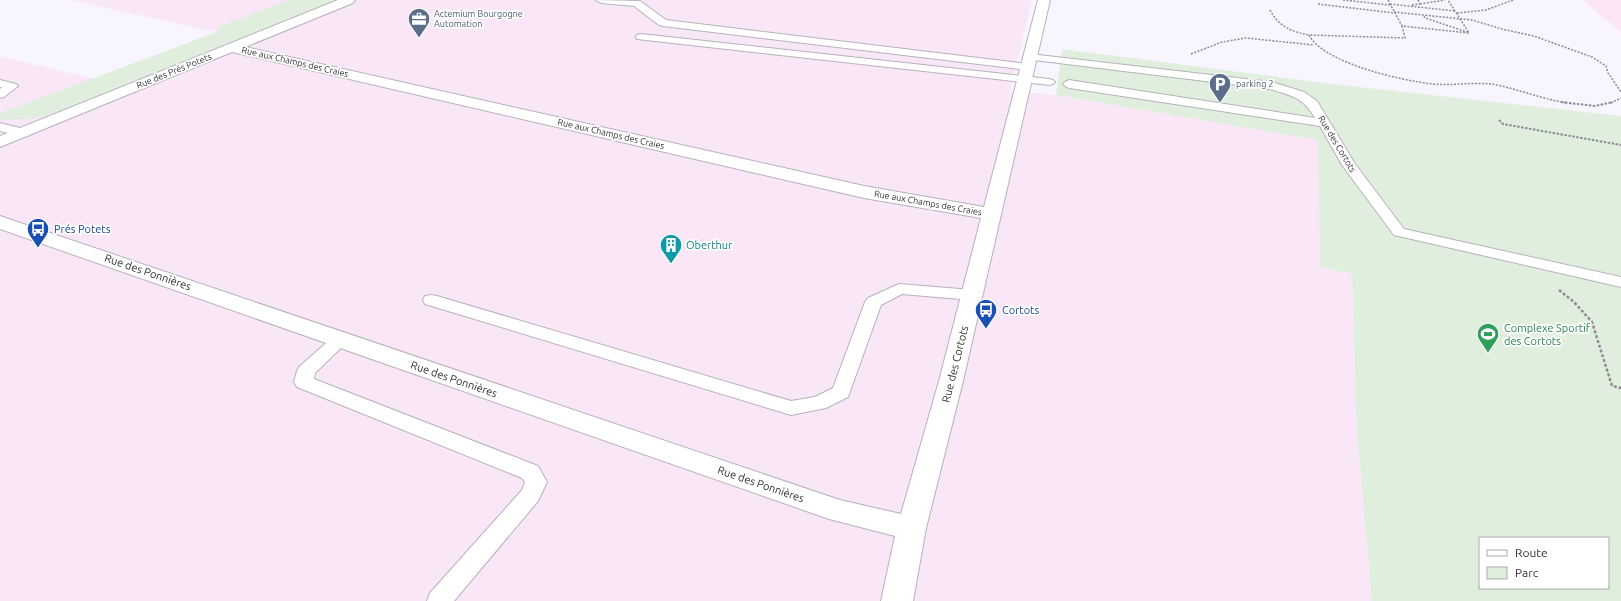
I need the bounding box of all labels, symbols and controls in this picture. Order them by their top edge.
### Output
office icon: Actemium Bourgogne Automation [406,6,432,39]
place label: Actemium Bourgogne Automation [434,9,523,29]
street label: Rue aux Champs des Craies [241,45,349,79]
street label: Rue des Prés Potets [135,51,213,91]
parking icon: parking 2 [1207,71,1233,104]
place label: parking 2 [1236,79,1274,89]
street label: Rue des Cortots [1316,114,1358,174]
street label: Rue aux Champs des Craies [557,117,665,151]
street label: Rue aux Champs des Craies [873,189,983,217]
bus stop icon: Prés Potets [25,216,51,249]
place label: Prés Potets [54,223,111,235]
building icon: Oberthur [658,232,684,265]
place label: Oberthur [686,239,733,251]
street label: Rue des Ponnières [103,252,193,293]
bus stop icon: Cortots [973,297,999,330]
place label: Cortots [1002,304,1039,316]
sports icon: Complexe Sportif des Cortots [1475,321,1501,354]
place label: Complexe Sportif des Cortots [1504,322,1591,347]
street label: Rue des Cortots [940,324,970,404]
street label: Rue des Ponnières [409,359,499,400]
street label: Rue des Ponnières [716,464,806,505]
legend [1479,537,1609,589]
text: Route [1515,546,1548,559]
text: Parc [1515,566,1539,579]

